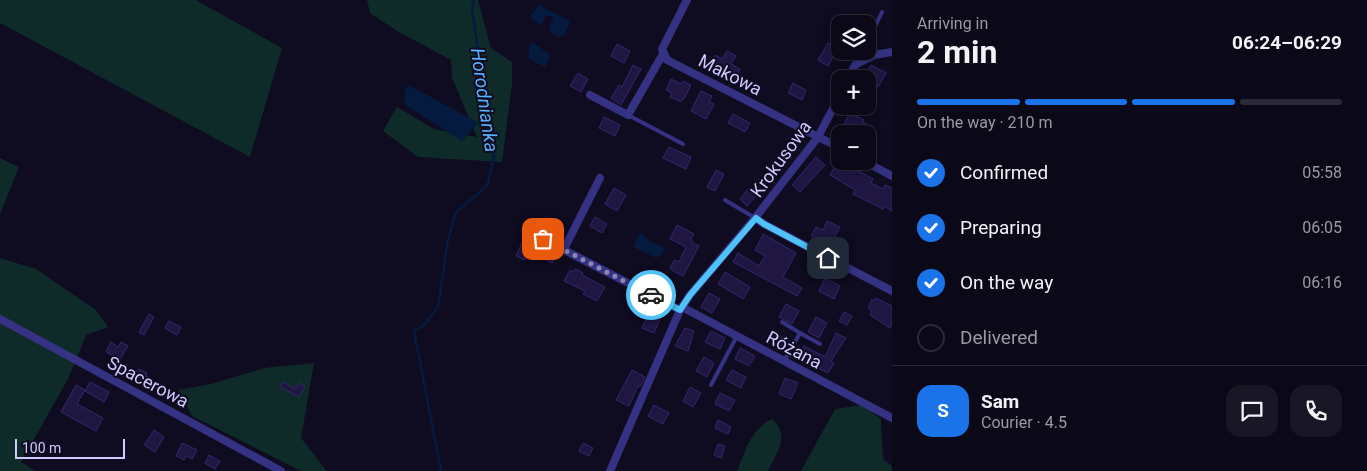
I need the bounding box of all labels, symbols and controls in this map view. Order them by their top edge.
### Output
text: Arriving in [917,14,988,33]
map controls [831,15,876,170]
button: layers [831,15,876,60]
text: 06:24–06:29 [1232,31,1342,54]
text: 2 min [917,33,997,71]
water label: Horodnianka [466,47,503,154]
street label: Makowa [695,50,765,99]
button: + [831,70,876,115]
text: On the way · 210 m [917,113,1053,132]
street label: Krokusowa [746,116,815,201]
button: − [831,125,876,170]
icon: check [917,159,945,187]
text: Confirmed [960,161,1048,184]
text: 05:58 [1302,163,1342,182]
icon: check [917,214,945,242]
text: Preparing [960,216,1042,239]
pin [522,218,564,260]
text: 06:05 [1302,218,1342,237]
icon: bag [529,225,557,253]
pin [807,237,849,279]
icon: home [814,244,842,272]
icon: check [917,269,945,297]
courier [626,270,676,320]
text: On the way [960,271,1053,294]
text: 06:16 [1302,273,1342,292]
icon: car [637,281,665,309]
street label: Różana [763,326,826,373]
text: Delivered [960,326,1038,349]
street label: Spacerowa [104,351,192,412]
button: chat [1226,385,1278,437]
button: phone [1290,385,1342,437]
text: Sam [981,390,1019,413]
text: S [937,399,949,422]
text: Courier · 4.5 [981,413,1067,432]
scale bar [15,436,125,459]
text: 100 m [22,440,61,456]

